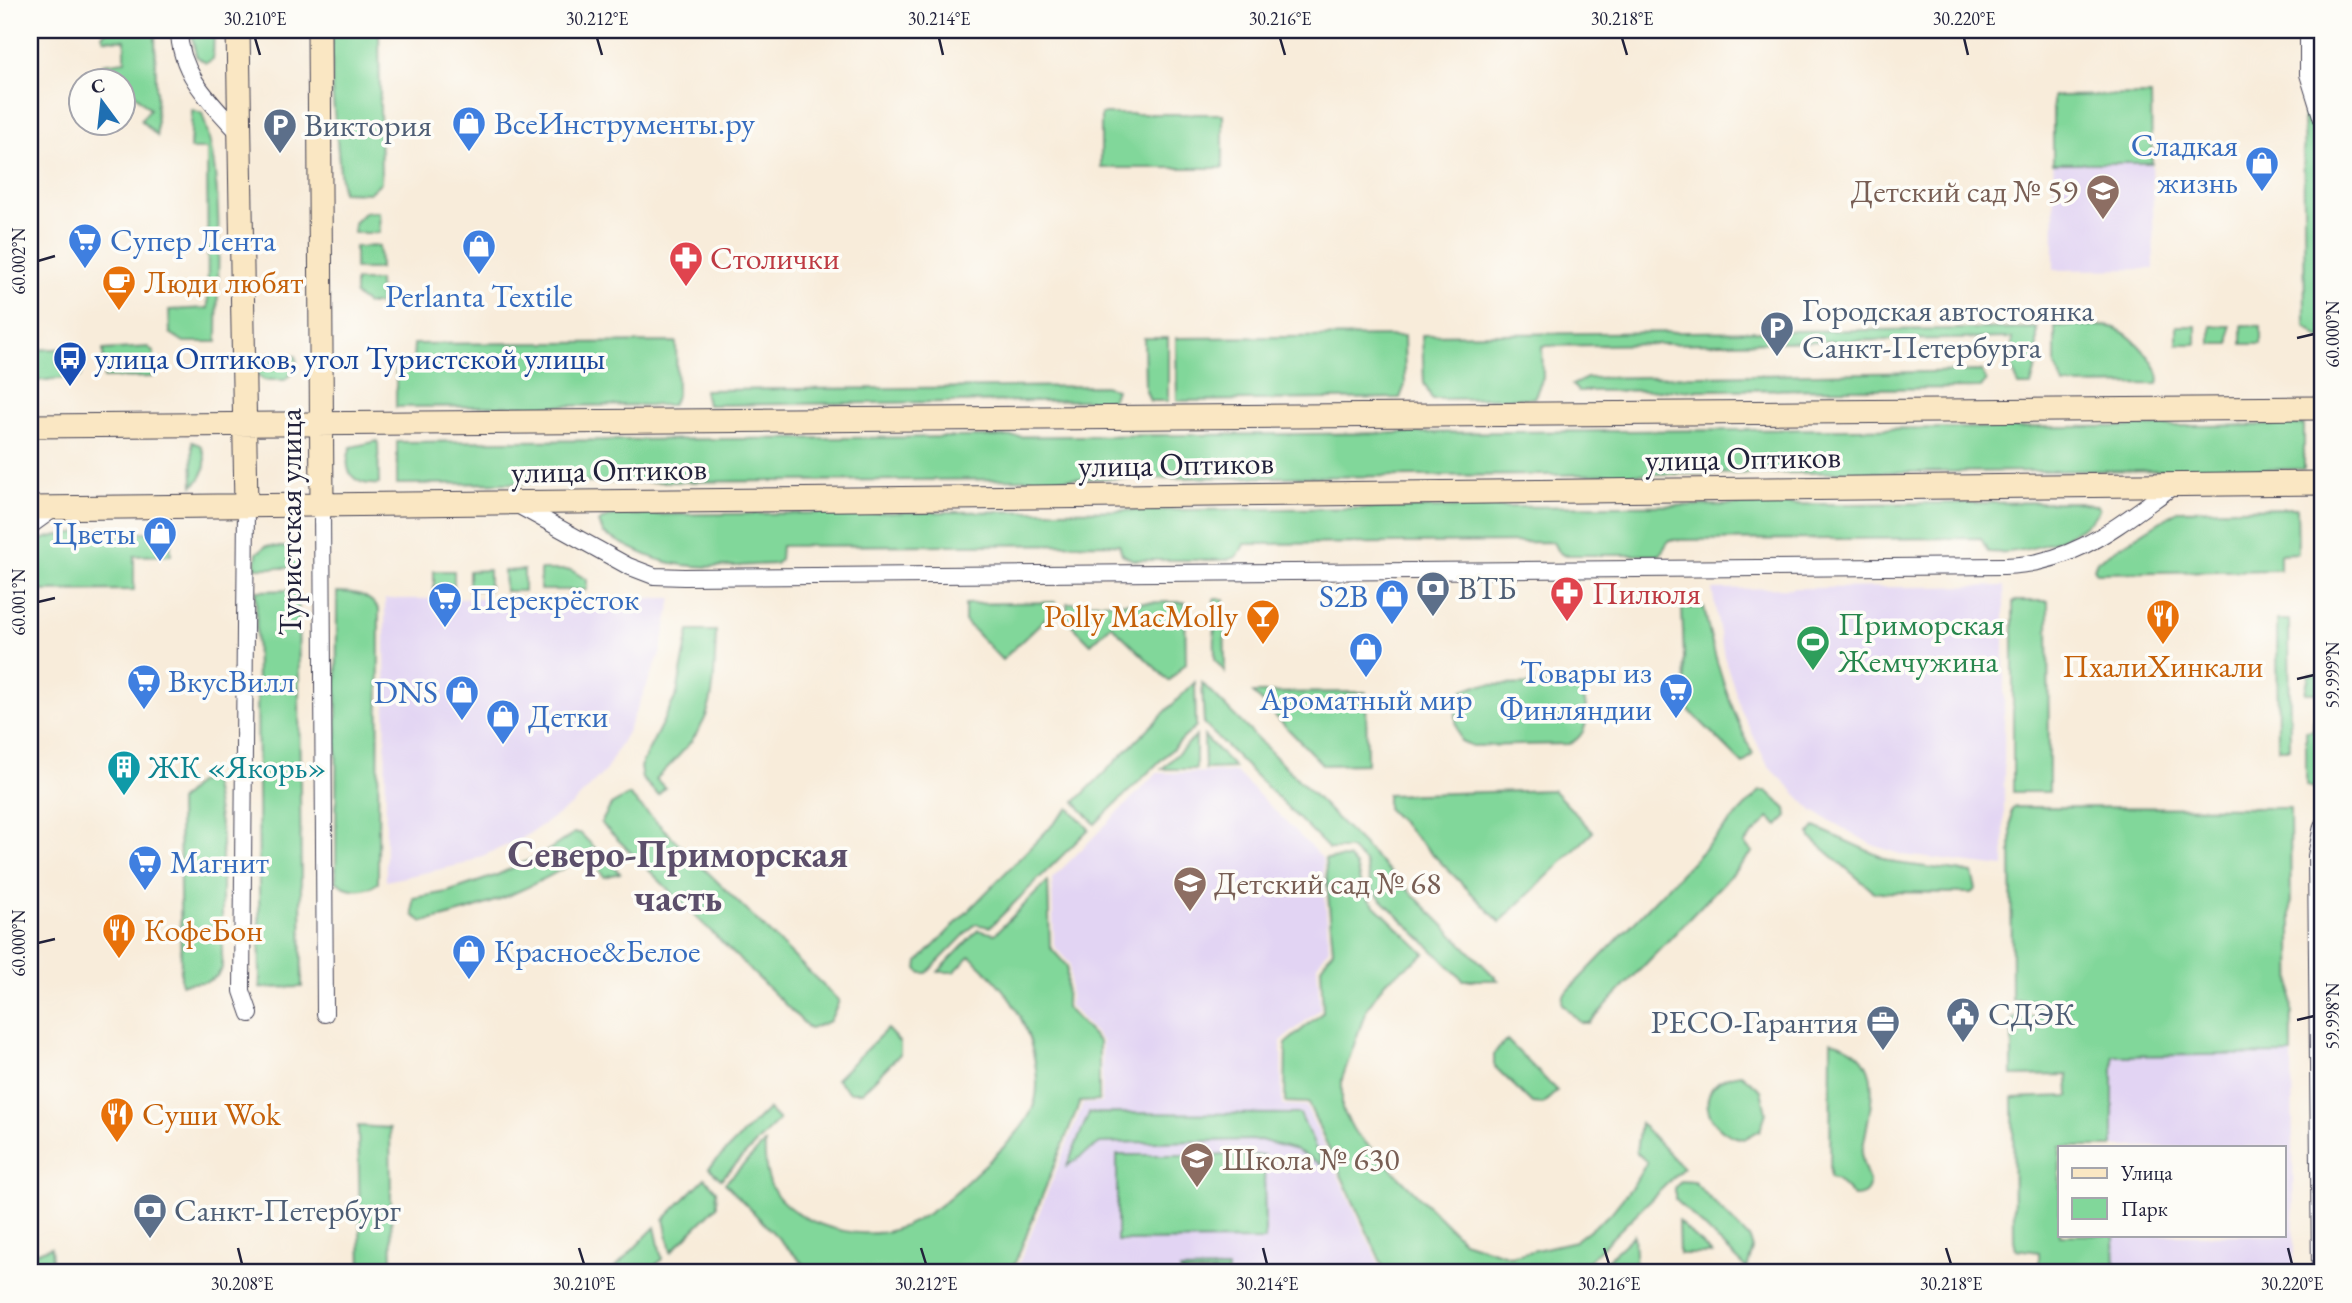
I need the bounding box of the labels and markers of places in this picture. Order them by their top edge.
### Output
place label: ВсеИнструменты.ру [494,102,756,144]
place label: Виктория [304,104,432,146]
shop icon: ВсеИнструменты.ру [450,104,488,153]
parking icon: Виктория [261,106,299,155]
place label: Сладкая жизнь [2131,124,2238,203]
shop icon: Сладкая жизнь [2243,144,2281,193]
place label: Детский сад № 59 [1851,170,2078,212]
school or university icon: Детский сад № 59 [2084,172,2122,221]
place label: Супер Лента [110,219,276,261]
supermarket icon: Супер Лента [66,221,104,270]
shop icon: Perlanta Textile [460,227,498,276]
place label: Столички [710,237,840,279]
pharmacy icon: Столички [667,239,705,288]
place label: Люди любят [144,261,303,303]
cafe icon: Люди любят [100,263,138,312]
place label: Perlanta Textile [385,275,573,317]
place label: Городская автостоянка Санкт-Петербурга [1802,289,2094,368]
parking icon: Городская автостоянка Санкт-Петербурга [1758,309,1796,358]
place label: улица Оптиков, угол Туристской улицы [94,337,605,379]
bus stop icon: улица Оптиков, угол Туристской улицы [51,339,89,388]
place label: Цветы [52,512,136,554]
shop icon: Цветы [141,514,179,563]
place label: ВТБ [1458,567,1516,609]
bank icon: ВТБ [1414,569,1452,618]
place label: Пилюля [1592,572,1701,614]
pharmacy icon: Пилюля [1548,574,1586,623]
place label: S2B [1319,575,1368,617]
shop icon: S2B [1373,577,1411,626]
place label: Перекрёсток [470,578,639,620]
supermarket icon: Перекрёсток [426,580,464,629]
place label: Polly MacMolly [1044,595,1239,637]
bar icon: Polly MacMolly [1244,597,1282,646]
restaurant icon: ПхалиХинкали [2144,597,2182,646]
place label: Приморская Жемчужина [1837,603,2005,682]
sports icon: Приморская Жемчужина [1794,623,1832,672]
shop icon: Ароматный мир [1347,630,1385,679]
place label: ПхалиХинкали [2063,645,2264,687]
place label: Товары из Финляндии [1499,651,1652,730]
place label: ВкусВилл [168,660,295,702]
supermarket icon: ВкусВилл [125,662,163,711]
place label: DNS [374,671,438,713]
supermarket icon: Товары из Финляндии [1657,671,1695,720]
shop icon: DNS [443,673,481,722]
place label: Ароматный мир [1258,678,1473,720]
place label: Детки [528,695,608,737]
shop icon: Детки [484,697,522,746]
place label: ЖК «Якорь» [147,746,327,788]
building icon: ЖК «Якорь» [105,748,143,797]
place label: Магнит [170,841,269,883]
supermarket icon: Магнит [126,843,164,892]
place label: Детский сад № 68 [1214,862,1441,904]
school or university icon: Детский сад № 68 [1171,864,1209,913]
place label: КофеБон [144,909,263,951]
restaurant icon: КофеБон [100,911,138,960]
place label: Красное&Белое [494,930,701,972]
shop icon: Красное&Белое [450,932,488,981]
place label: СДЭК [1988,993,2076,1035]
public building icon: СДЭК [1944,995,1982,1044]
place label: РЕСО-Гарантия [1651,1001,1858,1043]
office icon: РЕСО-Гарантия [1864,1003,1902,1052]
place label: Суши Wok [142,1093,282,1135]
restaurant icon: Суши Wok [98,1095,136,1144]
place label: Школа № 630 [1222,1138,1400,1180]
school or university icon: Школа № 630 [1178,1140,1216,1189]
place label: Санкт-Петербург [174,1189,401,1231]
bank icon: Санкт-Петербург [131,1191,169,1240]

